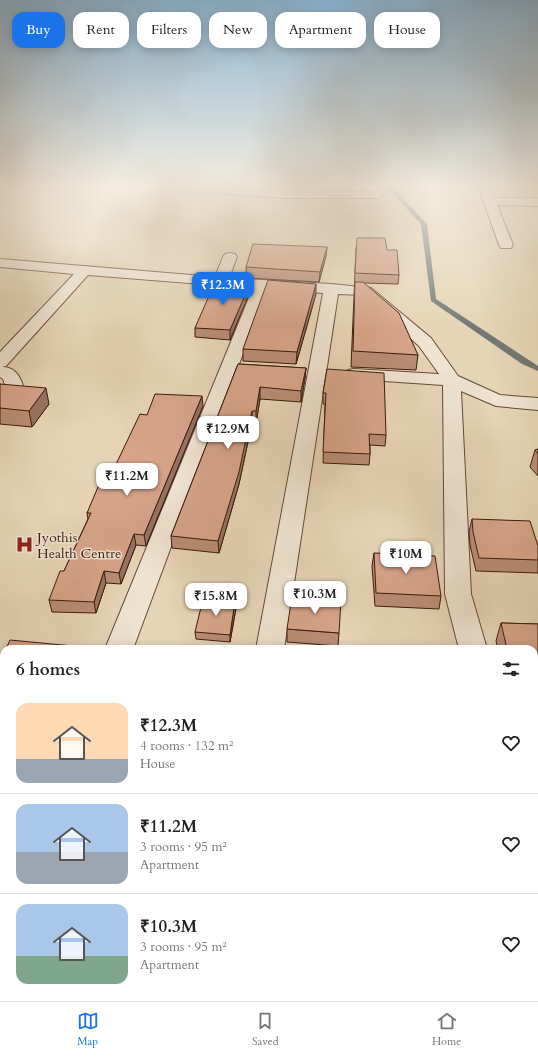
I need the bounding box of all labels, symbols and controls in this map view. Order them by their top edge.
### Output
chip: Buy [12,12,65,48]
chip: Rent [73,12,129,48]
chip: Filters [137,12,201,48]
chip: New [209,12,267,48]
chip: Apartment [275,12,366,48]
chip: House [374,12,440,48]
pin: ₹12.3M [190,272,256,306]
text: ₹12.3M [201,276,245,294]
pin: ₹12.9M [195,416,261,450]
text: ₹12.9M [206,420,250,438]
pin: ₹11.2M [94,463,160,497]
text: ₹11.2M [105,467,149,485]
place label: Jyothis Health Centre [35,528,121,563]
hospital icon: Jyothis Health Centre [14,535,34,555]
pin: ₹10M [382,541,430,575]
text: ₹10M [389,545,423,563]
pin: ₹10.3M [282,581,348,615]
pin: ₹15.8M [183,583,249,617]
text: ₹10.3M [293,585,337,603]
text: ₹15.8M [194,587,238,605]
text: 6 homes [16,658,80,681]
icon: filters [500,658,522,680]
text: ₹12.3M [140,714,197,737]
icon: home [48,719,96,767]
icon: heart [500,732,522,754]
text: 4 rooms · 132 m² [140,737,233,755]
text: House [140,755,175,773]
text: ₹11.2M [140,815,197,838]
icon: home [48,820,96,868]
icon: heart [500,833,522,855]
text: 3 rooms · 95 m² [140,838,227,856]
text: Apartment [140,856,199,874]
text: ₹10.3M [140,915,197,938]
icon: home [48,920,96,968]
icon: heart [500,933,522,955]
text: 3 rooms · 95 m² [140,938,227,956]
text: Apartment [140,956,199,974]
tab: Map [77,1010,99,1049]
tab: Saved [252,1010,279,1049]
tab: Home [432,1010,461,1049]

